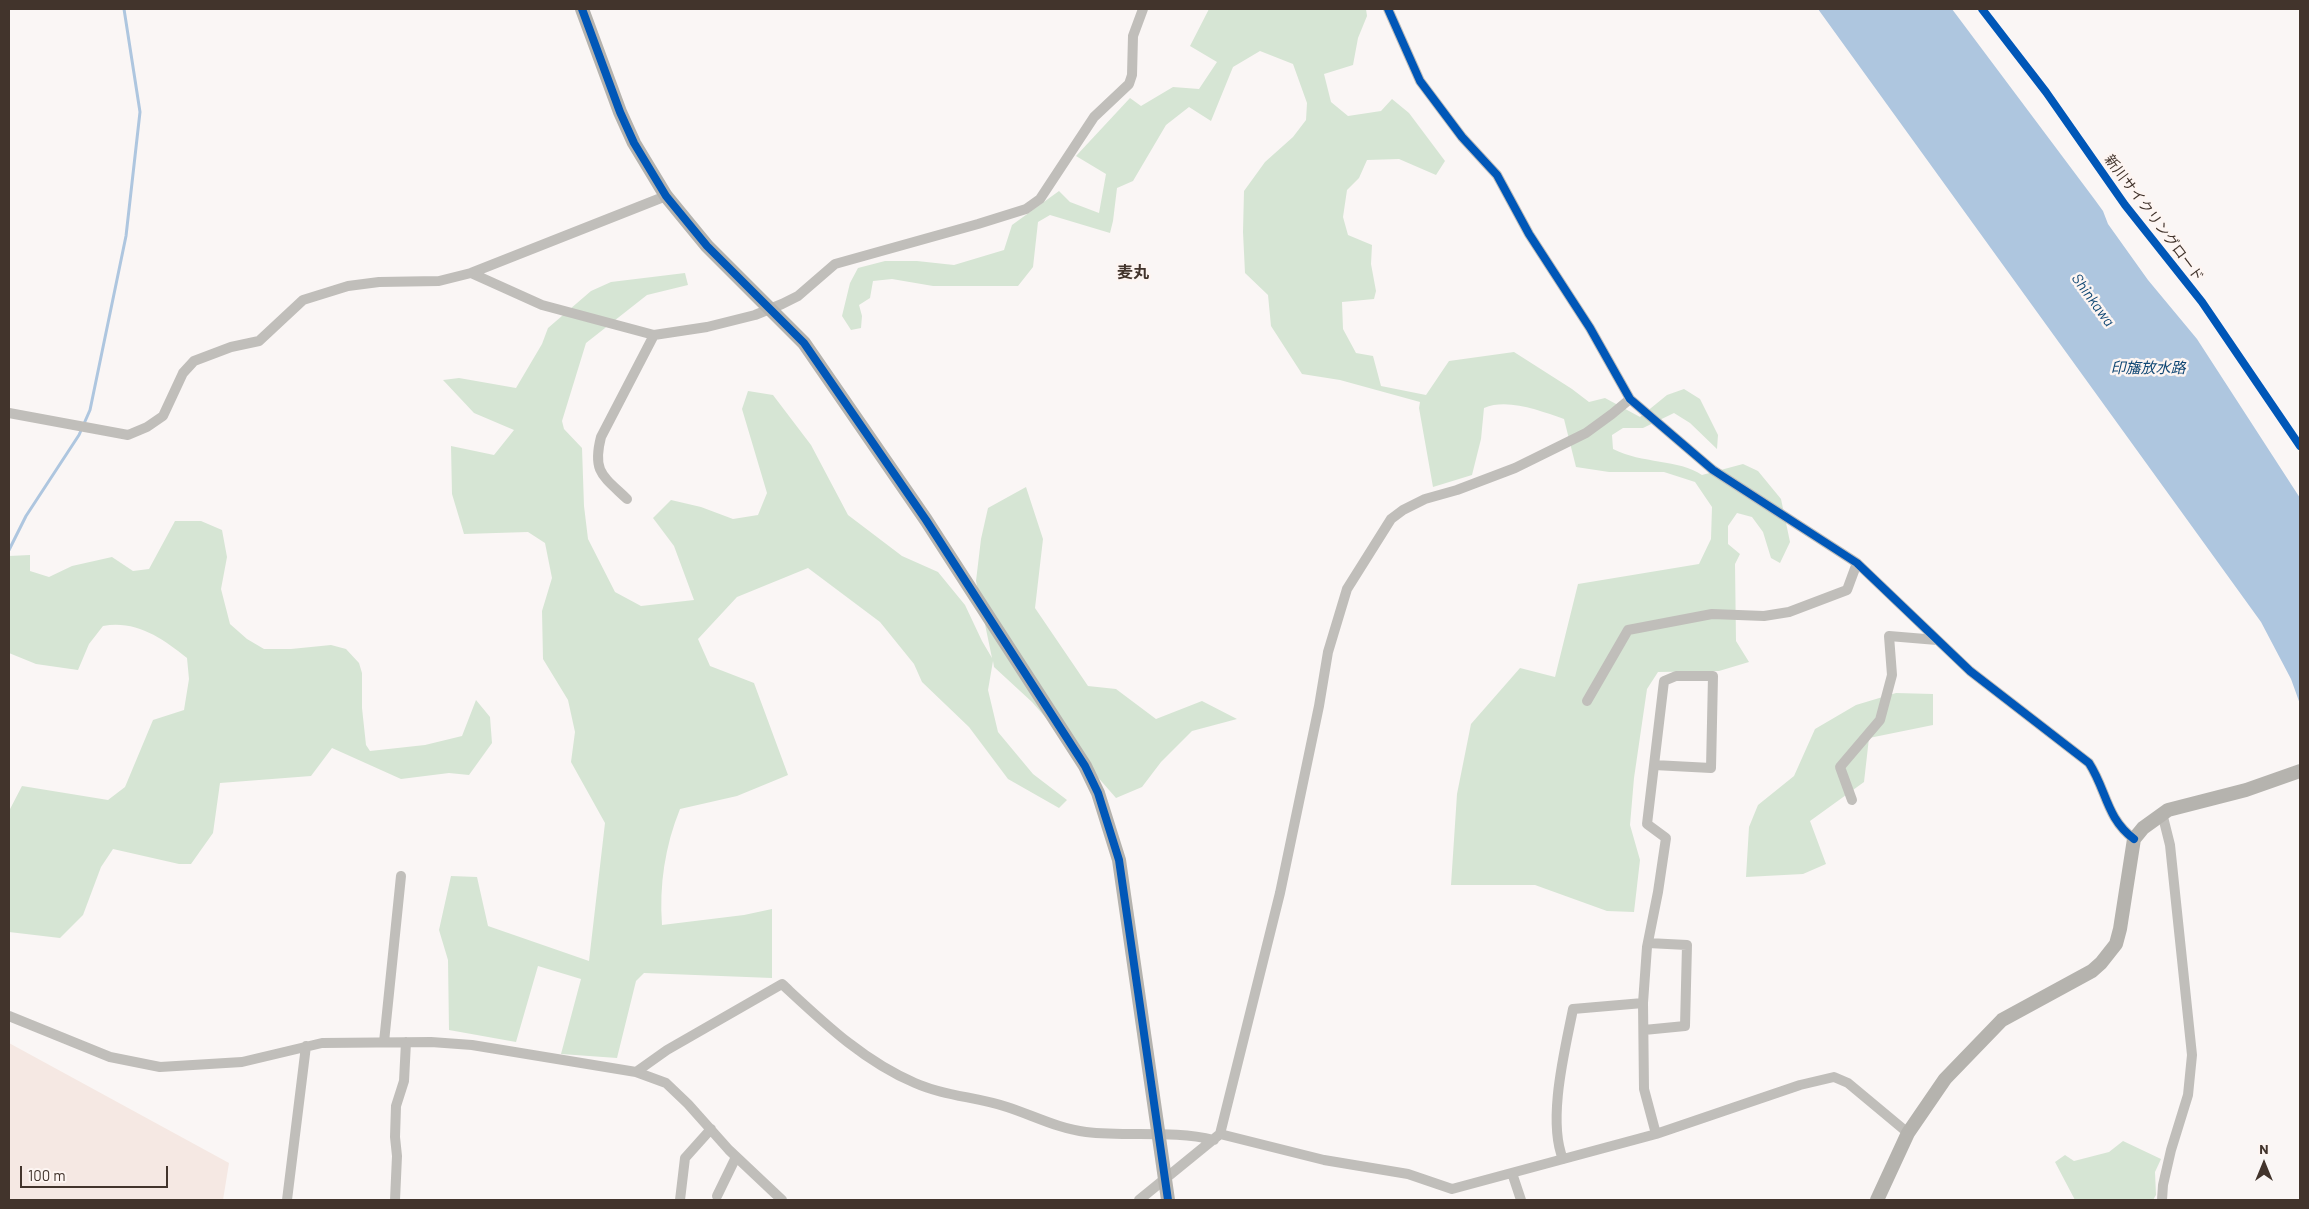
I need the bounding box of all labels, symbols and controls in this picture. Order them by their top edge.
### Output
street label: 新川サイクリングロード [2101,151,2207,285]
district label: 麦丸 [1117,263,1149,283]
water label: Shinkawa [2068,270,2118,330]
water label: 印旛放水路 [2111,359,2185,377]
north arrow [2239,1139,2289,1189]
text: N [2259,1140,2269,1157]
scale bar [22,1156,170,1188]
text: 100 m [28,1166,66,1184]

